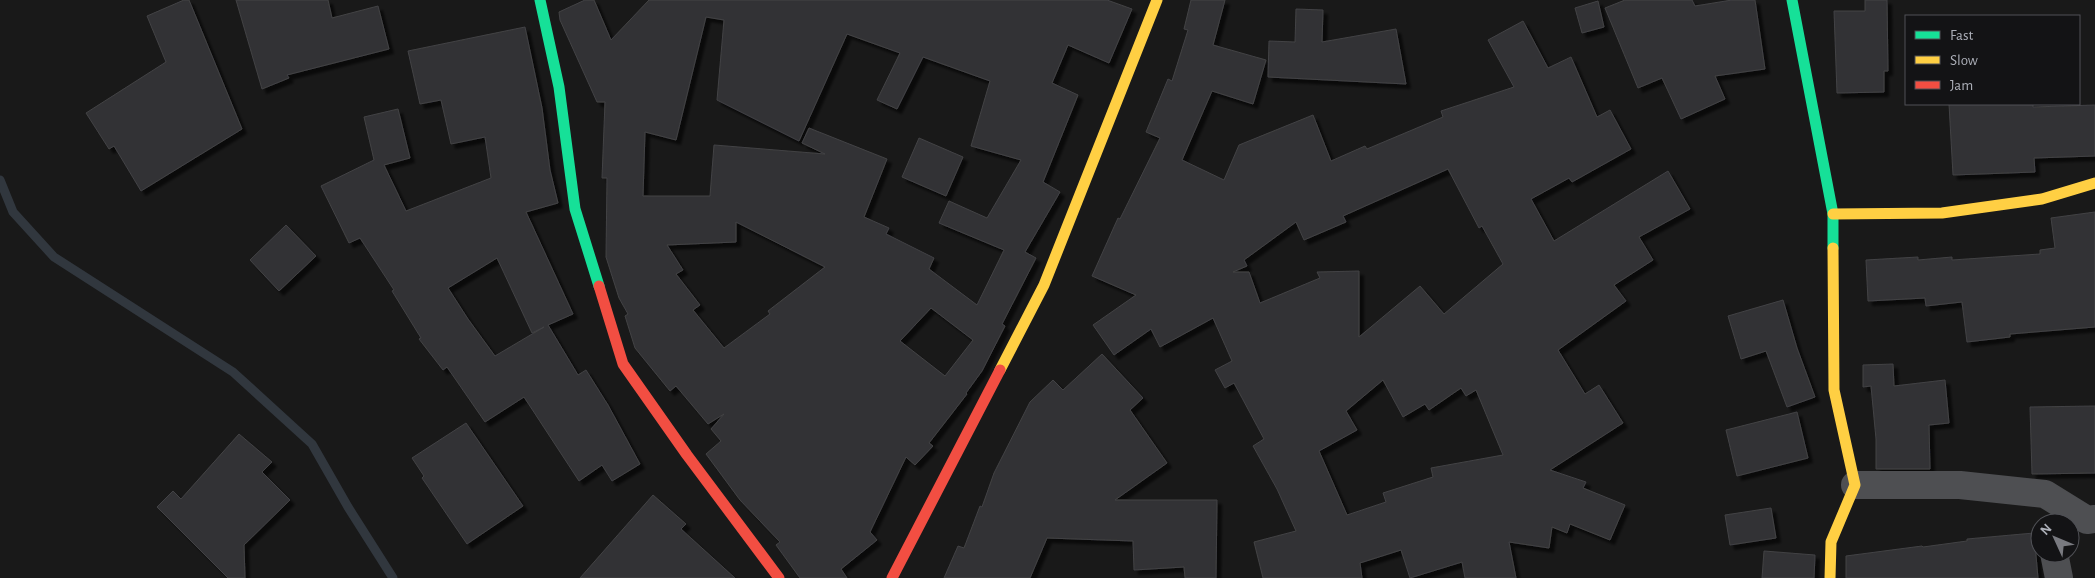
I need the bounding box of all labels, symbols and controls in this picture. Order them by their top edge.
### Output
legend [1905,15,2080,105]
text: Fast [1950,28,1974,43]
text: Slow [1950,53,1978,68]
text: Jam [1950,78,1973,93]
north arrow [2030,513,2080,563]
text: N [2038,521,2055,538]

